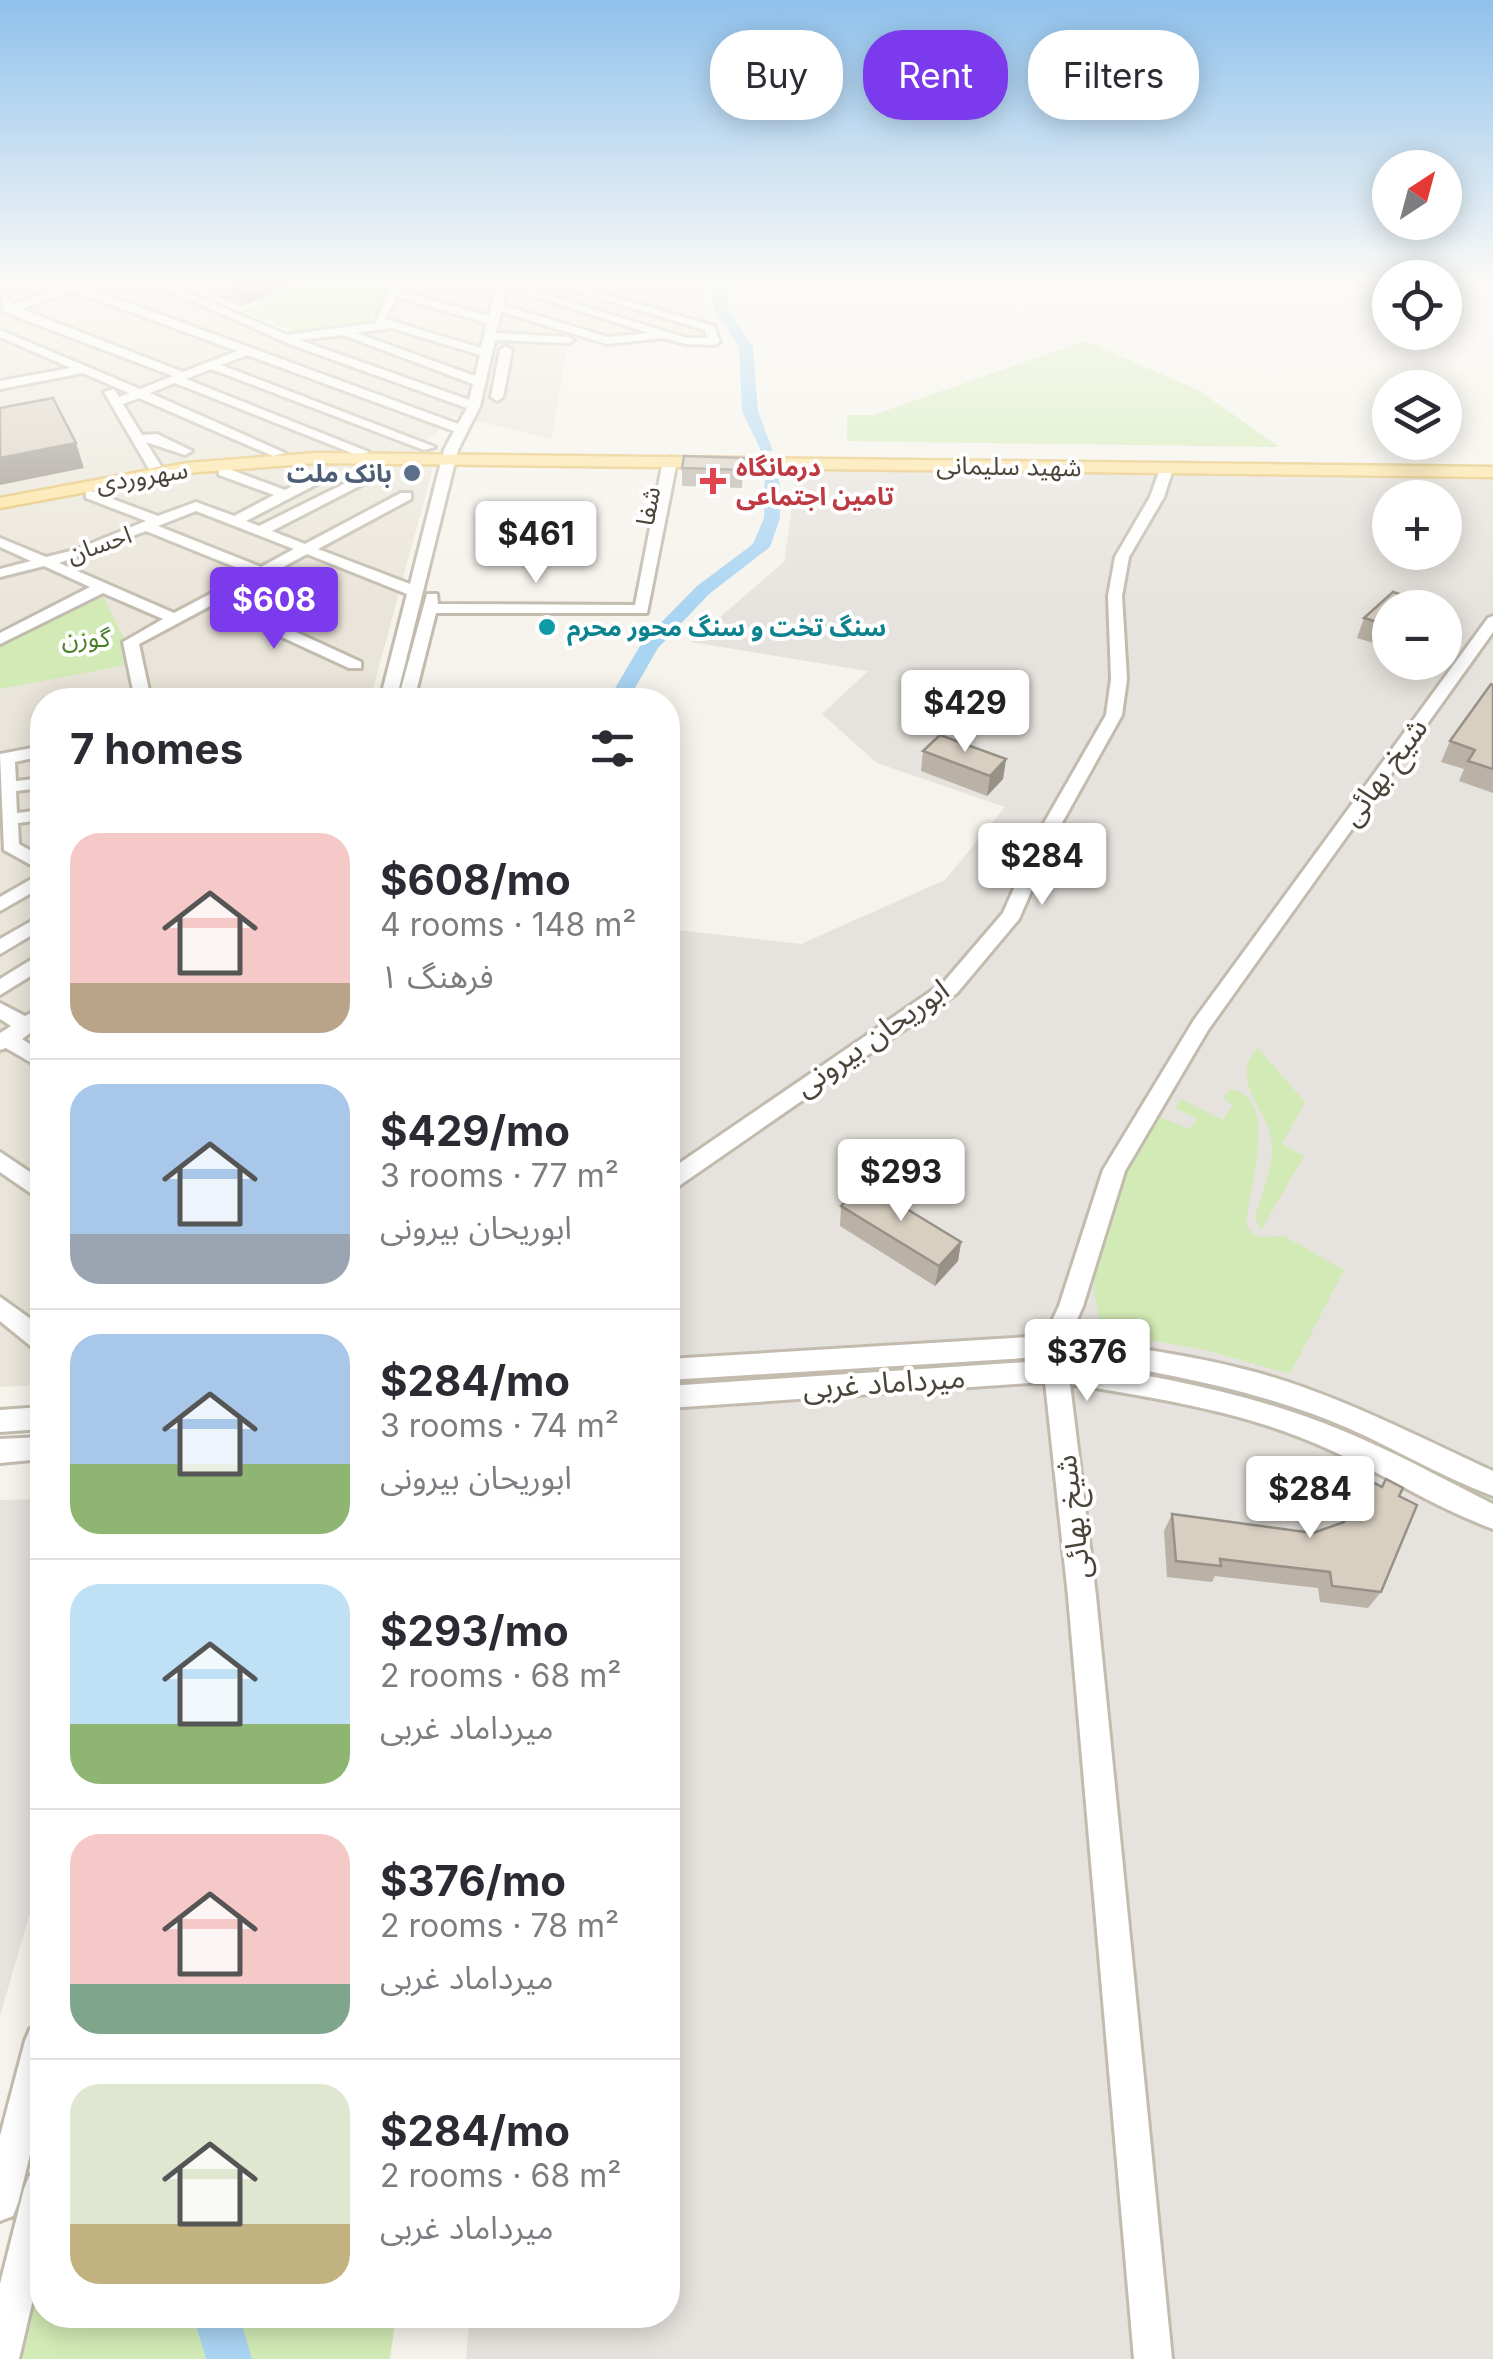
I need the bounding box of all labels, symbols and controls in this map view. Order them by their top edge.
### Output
chip: Buy [710,30,843,120]
chip: Rent [863,30,1008,120]
chip: Filters [1028,30,1199,120]
north arrow [1372,150,1462,240]
map controls [1372,150,1462,680]
button: locate [1372,260,1462,350]
button: layers [1372,370,1462,460]
street label: شهید سلیمانی [936,450,1082,482]
place label: درمانگاه تامین اجتماعی [736,452,894,511]
street label: سهروردی [94,454,190,498]
place label: بانک ملت [287,458,392,488]
marker: بانک ملت [401,462,423,484]
marker: درمانگاه تامین اجتماعی [700,468,726,494]
button: + [1372,480,1462,570]
street label: شفا [630,484,666,528]
pin: $461 [477,501,595,586]
text: $461 [497,514,575,553]
street label: احسان [63,519,135,569]
pin: $608 [215,567,333,652]
text: $608 [232,580,316,619]
button: − [1372,590,1462,680]
place label: سنگ تخت و سنگ محور محرم [567,612,886,646]
marker: سنگ تخت و سنگ محور محرم [536,616,558,638]
park label: گوزن [62,623,111,653]
pin: $429 [906,670,1024,755]
text: $429 [923,683,1007,722]
street label: شیخ بهائی [1332,710,1438,835]
icon: filters [585,721,640,776]
text: 7 homes [70,723,243,774]
pin: $284 [983,823,1101,908]
text: $284 [1000,836,1084,875]
text: $608/mo [380,854,571,905]
icon: home [150,873,270,993]
text: 4 rooms · 148 m² [380,905,636,944]
text: فرهنگ ۱ [380,957,494,996]
street label: ابوریحان بیرونی [787,971,955,1104]
text: $429/mo [380,1105,570,1156]
icon: home [150,1124,270,1244]
pin: $293 [842,1139,960,1224]
text: $293 [860,1152,942,1191]
text: 3 rooms · 77 m² [380,1156,619,1195]
text: ابوریحان بیرونی [380,1208,572,1247]
pin: $376 [1028,1319,1146,1404]
text: $376 [1047,1332,1127,1371]
text: $284/mo [380,1355,570,1406]
street label: میرداماد غربی [801,1358,966,1406]
icon: home [150,1374,270,1494]
text: 3 rooms · 74 m² [380,1406,619,1445]
street label: شیخ بهائی [1047,1452,1102,1581]
pin: $284 [1251,1456,1369,1541]
text: ابوریحان بیرونی [380,1458,572,1497]
text: $284 [1268,1469,1352,1508]
text: $293/mo [380,1605,569,1656]
icon: home [150,1624,270,1744]
text: 2 rooms · 68 m² [380,1656,621,1695]
text: میرداماد غربی [380,1708,554,1747]
text: $376/mo [380,1855,566,1906]
icon: home [150,1874,270,1994]
text: 2 rooms · 78 m² [380,1906,619,1945]
text: میرداماد غربی [380,1958,554,1997]
text: $284/mo [380,2105,570,2156]
icon: home [150,2124,270,2244]
text: 2 rooms · 68 m² [380,2156,621,2195]
text: میرداماد غربی [380,2208,554,2247]

